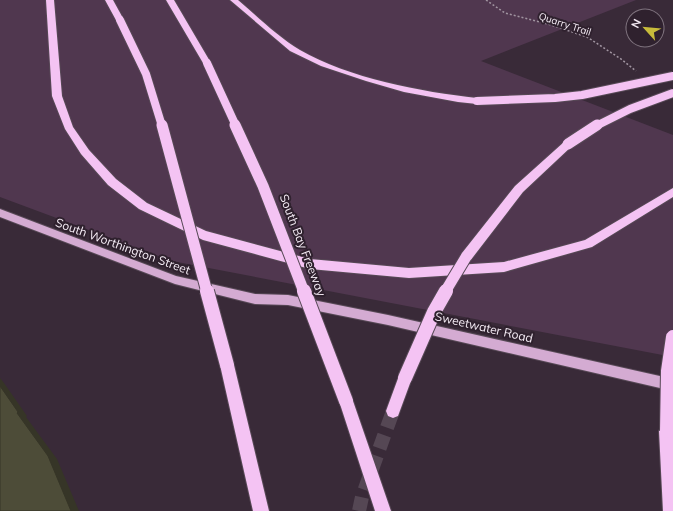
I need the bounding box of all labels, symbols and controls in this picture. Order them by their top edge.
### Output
north arrow [625,8,665,48]
street label: Quarry Trail [537,9,593,39]
text: N [628,17,644,30]
street label: South Bay Freeway [277,192,330,299]
street label: South Worthington Street [53,215,193,277]
street label: Sweetwater Road [434,308,534,346]

